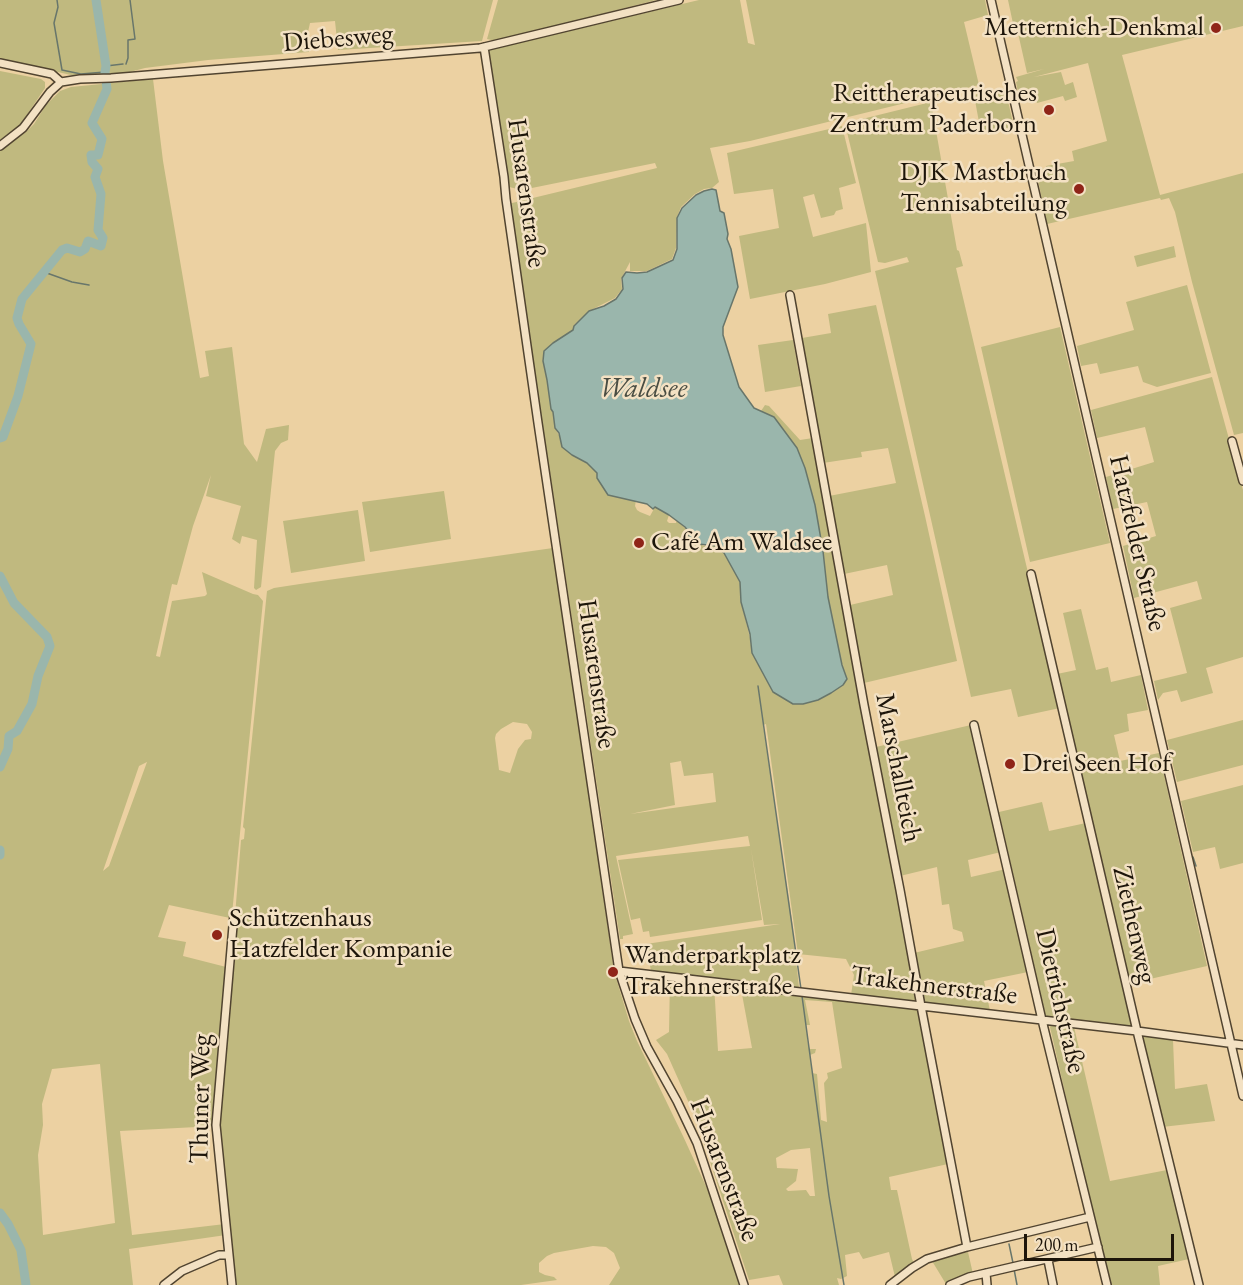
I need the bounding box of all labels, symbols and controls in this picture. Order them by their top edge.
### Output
place label: Metternich-Denkmal [984,12,1204,44]
street label: Diebesweg [281,18,395,60]
marker: Metternich-Denkmal [1209,21,1223,35]
place label: Reittherapeutisches Zentrum Paderborn [830,78,1037,141]
marker: Reittherapeutisches Zentrum Paderborn [1042,103,1056,117]
street label: Husarenstraße [499,116,553,270]
place label: DJK Mastbruch Tennisabteilung [900,157,1067,220]
marker: DJK Mastbruch Tennisabteilung [1072,182,1086,196]
water label: Waldsee [599,372,687,406]
street label: Hatzfelder Straße [1101,452,1173,634]
place label: Café Am Waldsee [651,527,832,559]
marker: Café Am Waldsee [632,536,646,550]
street label: Husarenstraße [569,597,623,751]
street label: Marschallteich [868,691,928,845]
place label: Drei Seen Hof [1022,748,1171,780]
marker: Drei Seen Hof [1003,757,1017,771]
street label: Ziethenweg [1105,863,1163,987]
place label: Schützenhaus Hatzfelder Kompanie [229,903,452,966]
street label: Dietrichstraße [1028,925,1092,1077]
marker: Schützenhaus Hatzfelder Kompanie [210,928,224,942]
place label: Wanderparkplatz Trakehnerstraße [625,940,801,1003]
street label: Trakehnerstraße [849,960,1019,1012]
marker: Wanderparkplatz Trakehnerstraße [606,965,620,979]
street label: Thuner Weg [184,1034,218,1164]
street label: Husarenstraße [682,1094,766,1246]
scale bar [1027,1222,1177,1260]
text: 200 m [1035,1233,1079,1256]

